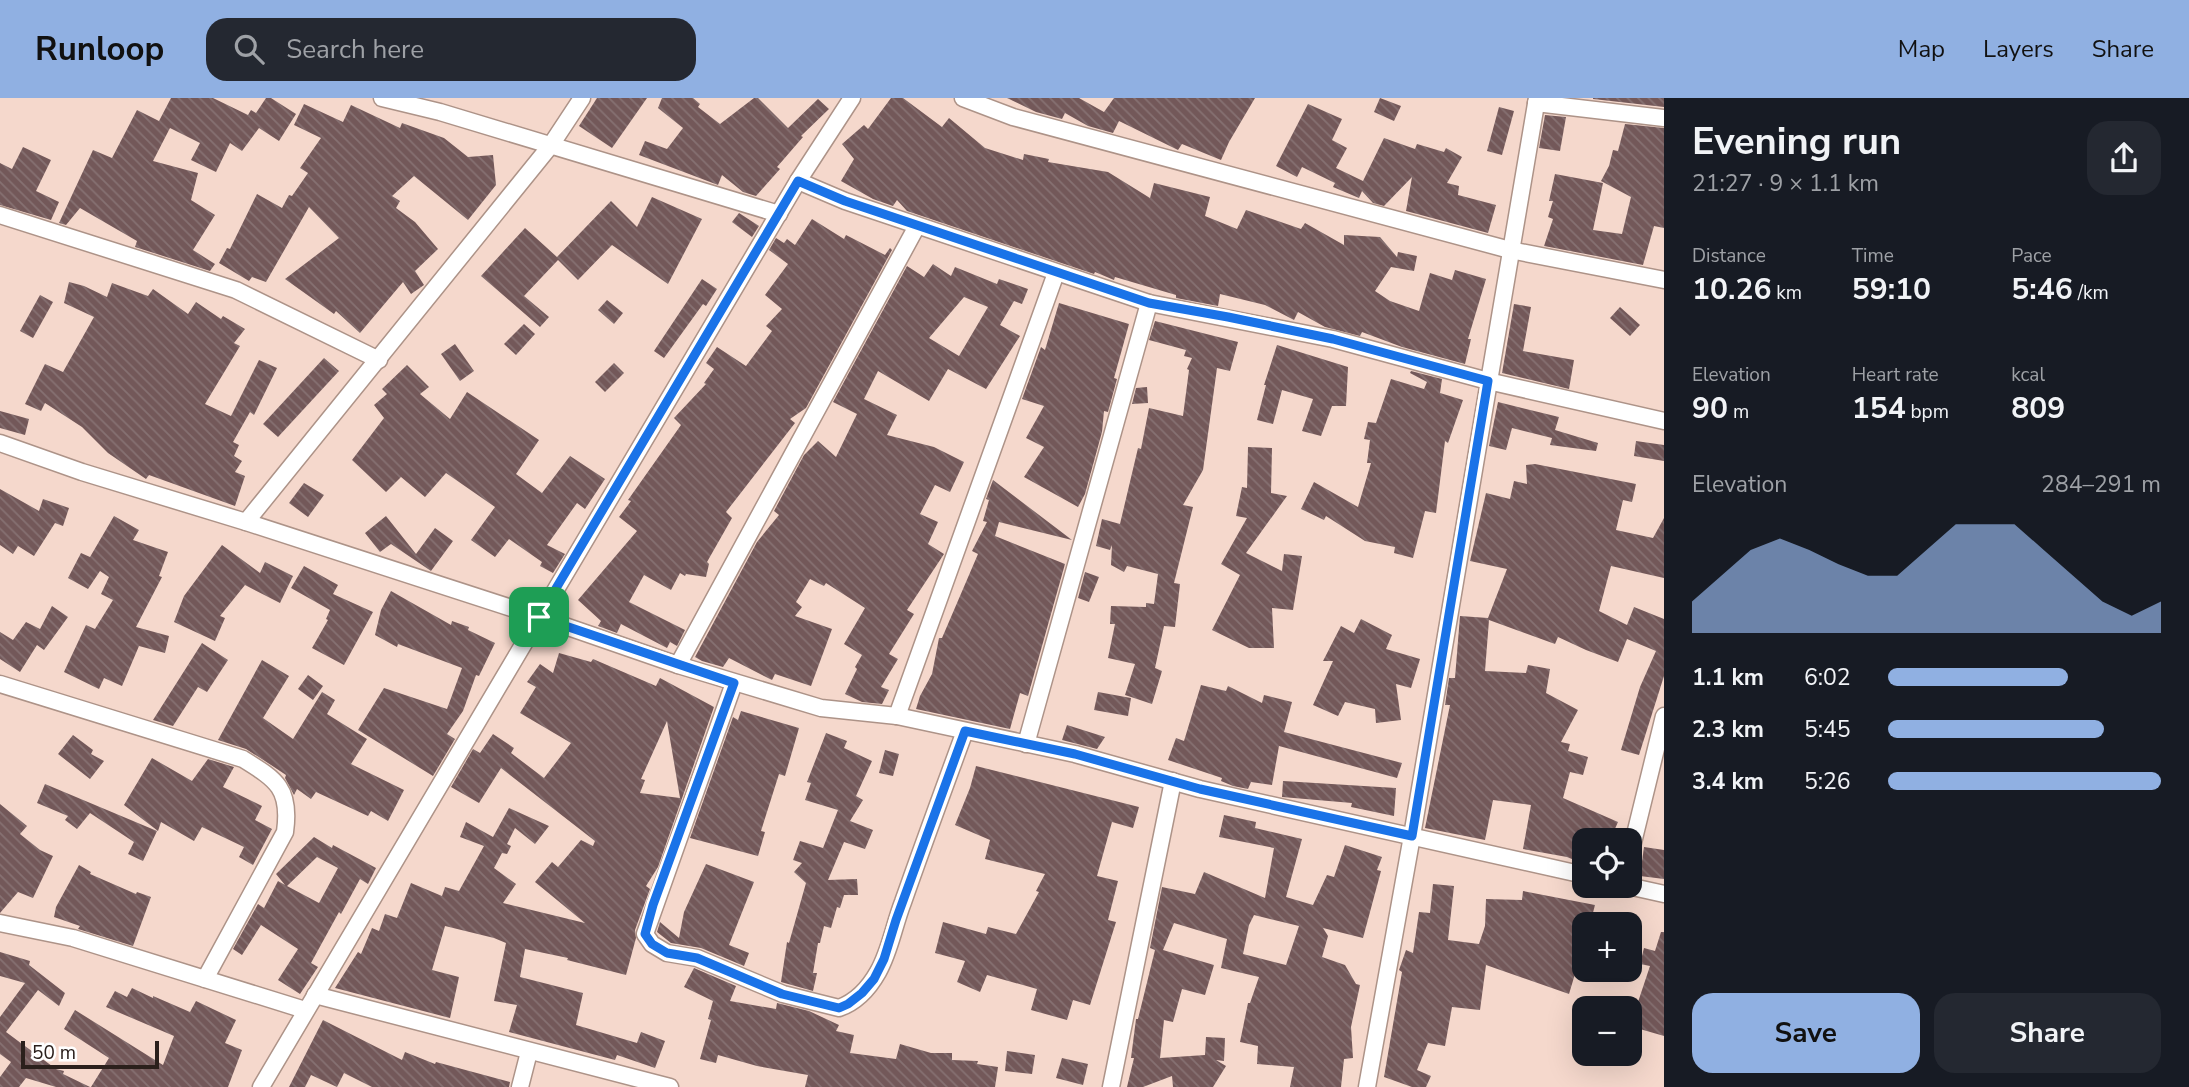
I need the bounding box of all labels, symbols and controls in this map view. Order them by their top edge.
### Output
search box [206,18,696,81]
text: Runloop [35,27,164,72]
icon: search [230,30,268,68]
text: Search here [286,32,424,67]
text: Map [1898,33,1945,65]
text: Layers [1983,33,2054,65]
text: Share [2092,33,2154,65]
text: Evening run [1692,116,1901,167]
button: share [2087,121,2161,195]
text: 21:27 · 9 × 1.1 km [1692,168,1879,199]
text: Distance [1692,243,1766,269]
text: Time [1852,243,1894,269]
text: Pace [2011,243,2052,269]
text: 10.26 [1692,269,1771,310]
text: 59:10 [1852,269,1931,310]
text: 5:46 [2011,269,2073,310]
text: km [1771,280,1802,306]
text: /km [2073,280,2109,306]
text: Elevation [1692,362,1771,388]
text: Heart rate [1852,362,1939,388]
text: kcal [2011,362,2045,388]
text: 90 [1692,388,1728,429]
text: 154 [1852,388,1906,429]
text: 809 [2011,388,2065,429]
text: m [1728,399,1749,425]
text: bpm [1906,399,1949,425]
text: Elevation [1692,469,1787,500]
text: 284–291 m [2041,469,2161,500]
pin [509,587,569,647]
icon: arrive [520,598,558,636]
text: 1.1 km [1692,662,1764,693]
text: 6:02 [1804,662,1851,693]
text: 2.3 km [1692,714,1764,745]
text: 5:45 [1804,714,1851,745]
text: 3.4 km [1692,766,1764,797]
text: 5:26 [1804,766,1851,797]
map controls [1572,828,1642,1066]
button: locate [1572,828,1642,898]
button: + [1572,912,1642,982]
button: Save [1692,993,1920,1073]
button: Share [1934,993,2161,1073]
button: − [1572,996,1642,1066]
scale bar [21,1038,159,1070]
text: 50 m [32,1040,76,1066]

